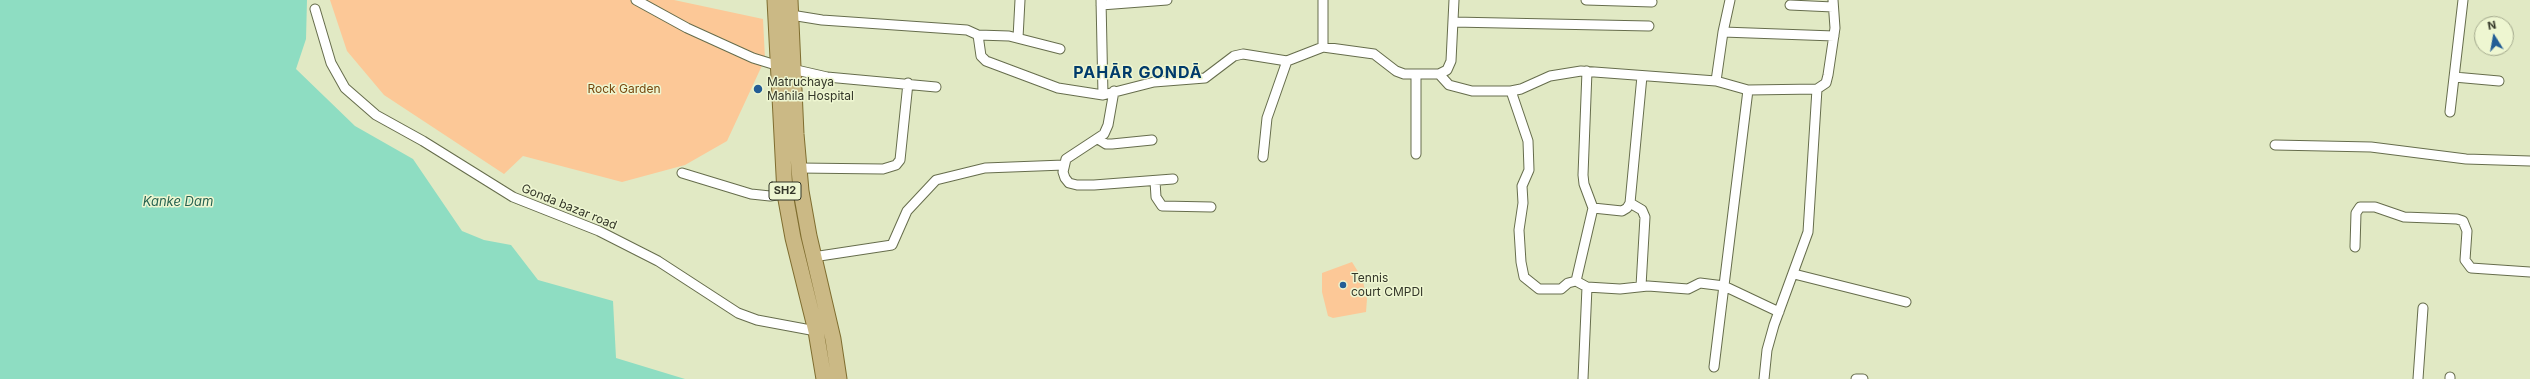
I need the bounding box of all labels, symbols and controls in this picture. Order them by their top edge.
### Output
north arrow [2474,16,2514,56]
text: N [2486,18,2497,33]
district label: PAHĀR GONDĀ [1073,63,1203,83]
place label: Matruchaya Mahila Hospital [767,75,854,103]
park label: Rock Garden [587,82,661,96]
marker: Matruchaya Mahila Hospital [752,83,764,95]
street label: Gonda bazar road [519,181,619,233]
road number: SH2 [769,182,801,200]
water label: Kanke Dam [143,194,213,210]
place label: Tennis court CMPDI [1351,271,1423,299]
marker: Tennis court CMPDI [1338,280,1348,290]

